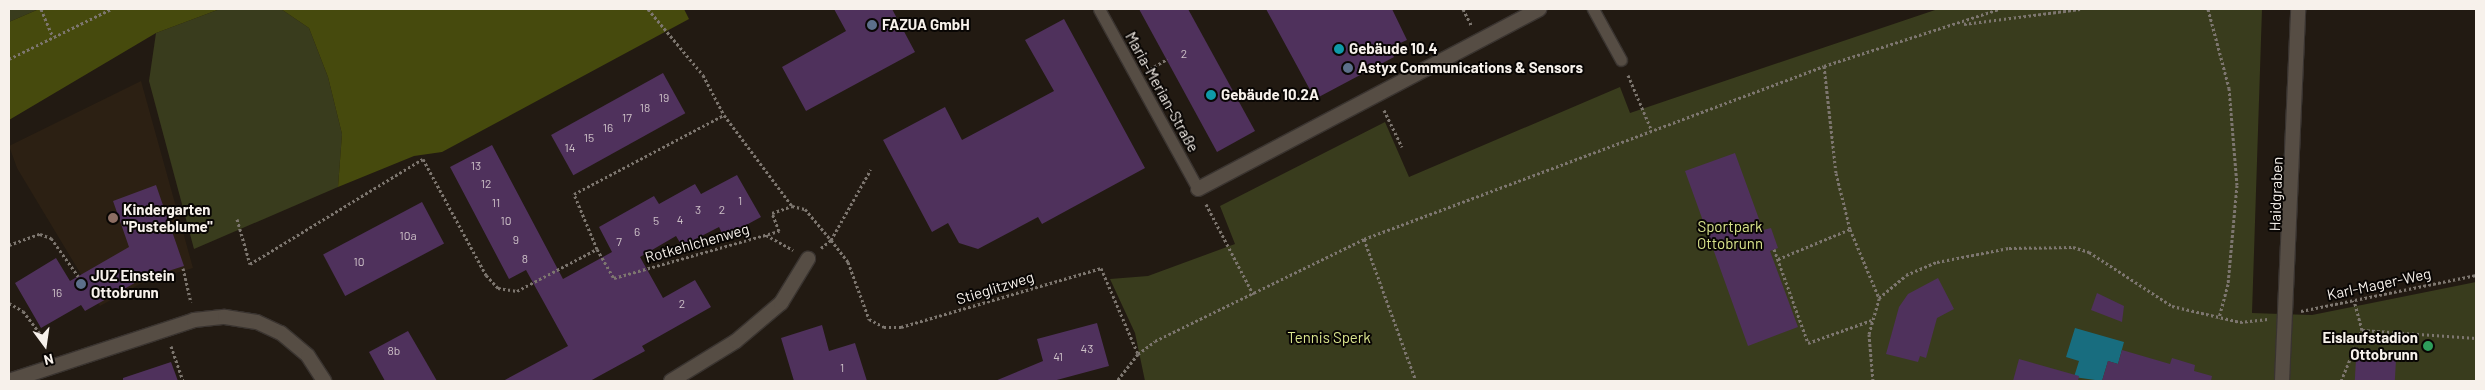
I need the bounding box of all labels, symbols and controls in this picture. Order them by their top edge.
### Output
place label: FAZUA GmbH [882,16,970,34]
marker: FAZUA GmbH [866,19,878,31]
street label: Maria-Merian-Straße [1122,29,1202,155]
place label: Gebäude 10.4 [1349,40,1438,58]
marker: Gebäude 10.4 [1333,43,1345,55]
house number: 2 [1181,47,1187,61]
place label: Astyx Communications & Sensors [1358,59,1583,77]
marker: Astyx Communications & Sensors [1342,62,1354,74]
place label: Gebäude 10.2A [1221,86,1319,104]
marker: Gebäude 10.2A [1205,89,1217,101]
house number: 19 [659,91,669,105]
house number: 18 [640,101,650,115]
house number: 17 [622,111,632,125]
house number: 16 [603,121,613,135]
house number: 15 [584,131,594,145]
house number: 14 [565,141,575,155]
street label: Haidgraben [2266,156,2286,232]
house number: 13 [471,159,481,173]
house number: 12 [481,177,491,191]
house number: 1 [738,194,742,208]
house number: 11 [492,196,500,210]
place label: Kindergarten "Pusteblume" [123,200,213,235]
house number: 3 [695,203,701,217]
house number: 2 [719,203,725,217]
marker: Kindergarten "Pusteblume" [107,212,119,224]
house number: 4 [677,213,683,227]
house number: 10 [501,214,511,228]
house number: 5 [653,214,659,228]
park label: Sportpark Ottobrunn [1697,217,1763,252]
street label: Rotkehlchenweg [643,219,751,267]
house number: 6 [634,225,640,239]
house number: 10a [399,229,417,243]
house number: 9 [513,233,519,247]
house number: 7 [616,235,622,249]
house number: 8 [522,252,528,266]
house number: 10 [354,255,364,269]
street label: Karl-Mager-Weg [2325,264,2433,304]
place label: JUZ Einstein Ottobrunn [91,266,175,301]
street label: Stieglitzweg [954,268,1036,308]
marker: JUZ Einstein Ottobrunn [75,278,87,290]
house number: 16 [52,286,62,300]
house number: 2 [679,297,685,311]
north arrow [20,320,70,370]
place label: Eislaufstadion Ottobrunn [2323,328,2418,363]
park label: Tennis Sperk [1287,329,1371,347]
marker: Eislaufstadion Ottobrunn [2422,340,2434,352]
house number: 43 [1081,342,1093,356]
house number: 8b [388,344,400,358]
house number: 41 [1053,350,1063,364]
text: N [42,351,55,369]
house number: 1 [840,361,844,375]

